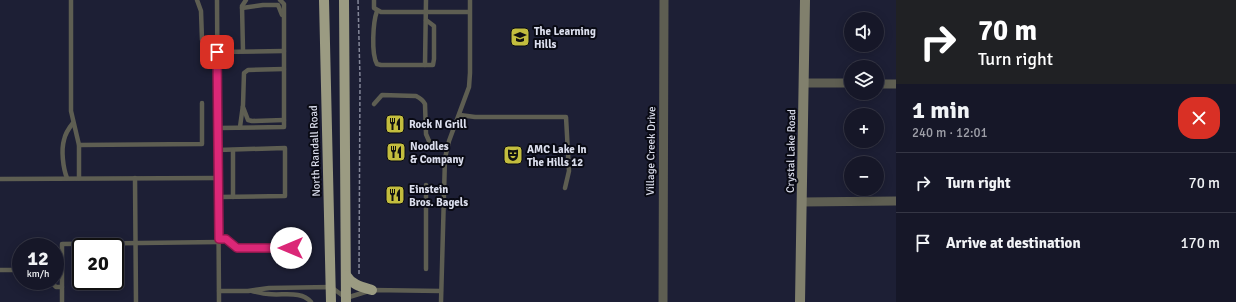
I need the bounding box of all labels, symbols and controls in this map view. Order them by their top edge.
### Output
map controls [844,12,884,196]
button: sound [844,12,884,52]
text: 70 m [978,14,1037,48]
icon: right [912,16,964,68]
place label: The Learning Hills [534,25,596,51]
school or university icon: The Learning Hills [509,26,531,48]
pin [200,35,234,69]
icon: arrive [206,41,228,63]
text: Turn right [978,48,1053,70]
button: layers [844,60,884,100]
text: 1 min [912,95,970,125]
button: close [1178,97,1220,139]
street label: North Randall Road [307,105,323,197]
street label: Village Creek Drive [644,106,658,196]
button: + [844,108,884,148]
street label: Crystal Lake Road [784,109,798,193]
restaurant icon: Rock N Grill [384,113,406,135]
place label: Rock N Grill [409,118,467,131]
text: 240 m · 12:01 [912,125,988,141]
place label: Noodles & Company [410,140,464,166]
restaurant icon: Noodles & Company [385,141,407,163]
place label: AMC Lake In The Hills 12 [527,143,587,169]
theatre icon: AMC Lake In The Hills 12 [502,144,524,166]
button: − [844,156,884,196]
icon: right [912,172,934,194]
text: Turn right [946,174,1011,192]
text: 70 m [1189,174,1220,192]
place label: Einstein Bros. Bagels [409,183,468,209]
restaurant icon: Einstein Bros. Bagels [384,184,406,206]
position arrow [270,227,312,269]
icon: arrive [912,232,934,254]
text: Arrive at destination [946,234,1081,252]
text: 170 m [1180,234,1220,252]
speed limit sign: 20 [72,238,124,290]
text: 12 [27,246,49,271]
text: km/h [27,268,49,280]

